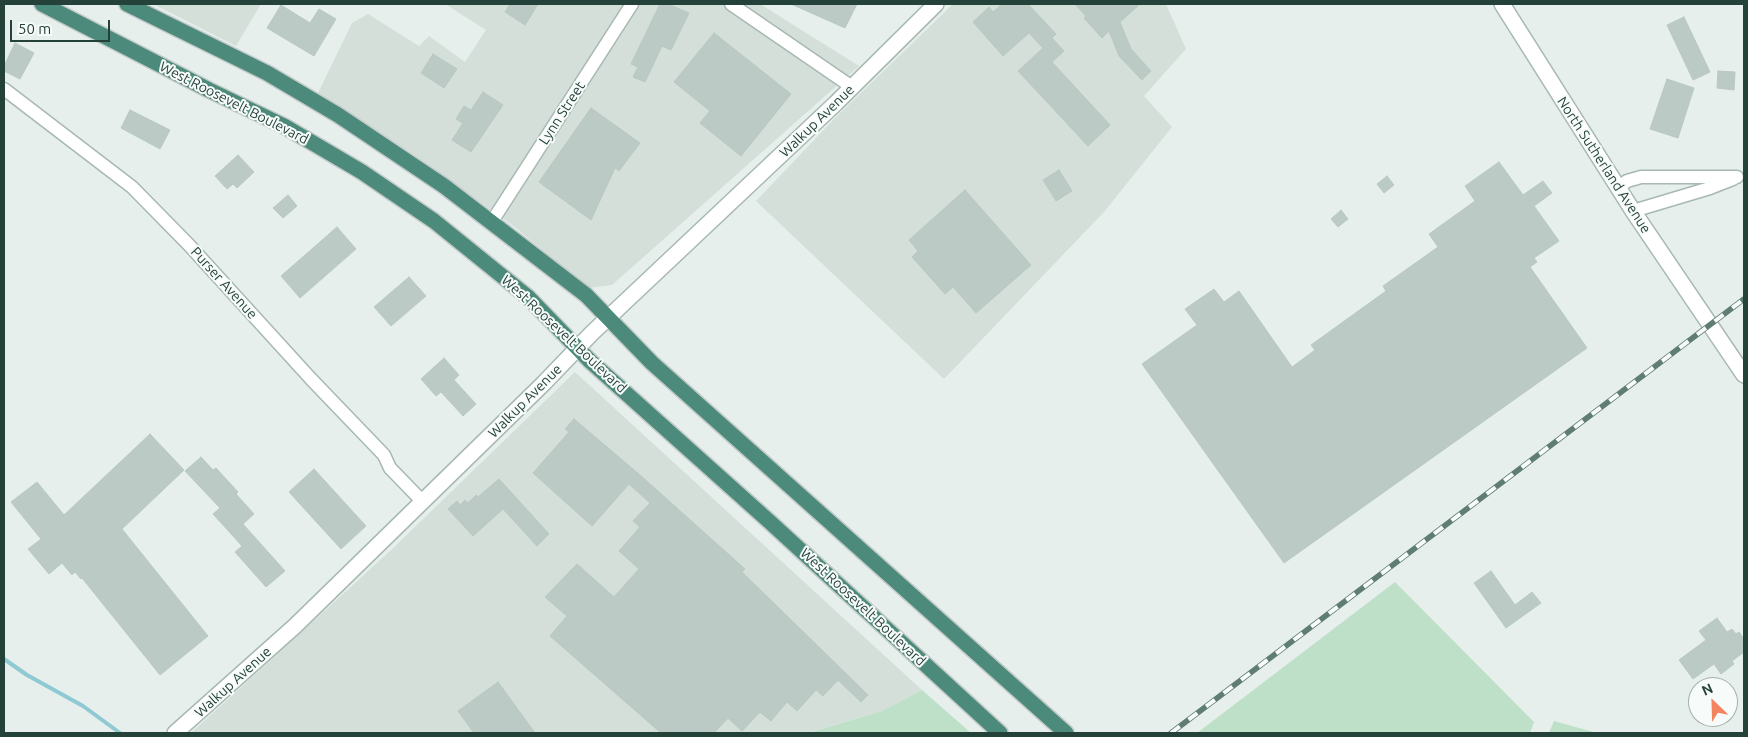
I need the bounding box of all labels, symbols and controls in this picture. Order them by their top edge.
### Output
scale bar [12,10,112,42]
text: 50 m [18,20,51,37]
street label: West Roosevelt Boulevard [157,58,311,148]
street label: Lynn Street [535,78,589,148]
street label: Walkup Avenue [776,81,858,161]
street label: North Sutherland Avenue [1554,94,1654,236]
street label: Purser Avenue [187,244,261,322]
street label: West Roosevelt Boulevard [498,272,630,396]
street label: Walkup Avenue [485,361,565,441]
street label: West Roosevelt Boulevard [797,545,929,669]
street label: Walkup Avenue [191,643,275,721]
north arrow [1688,677,1738,727]
text: N [1699,680,1715,699]

